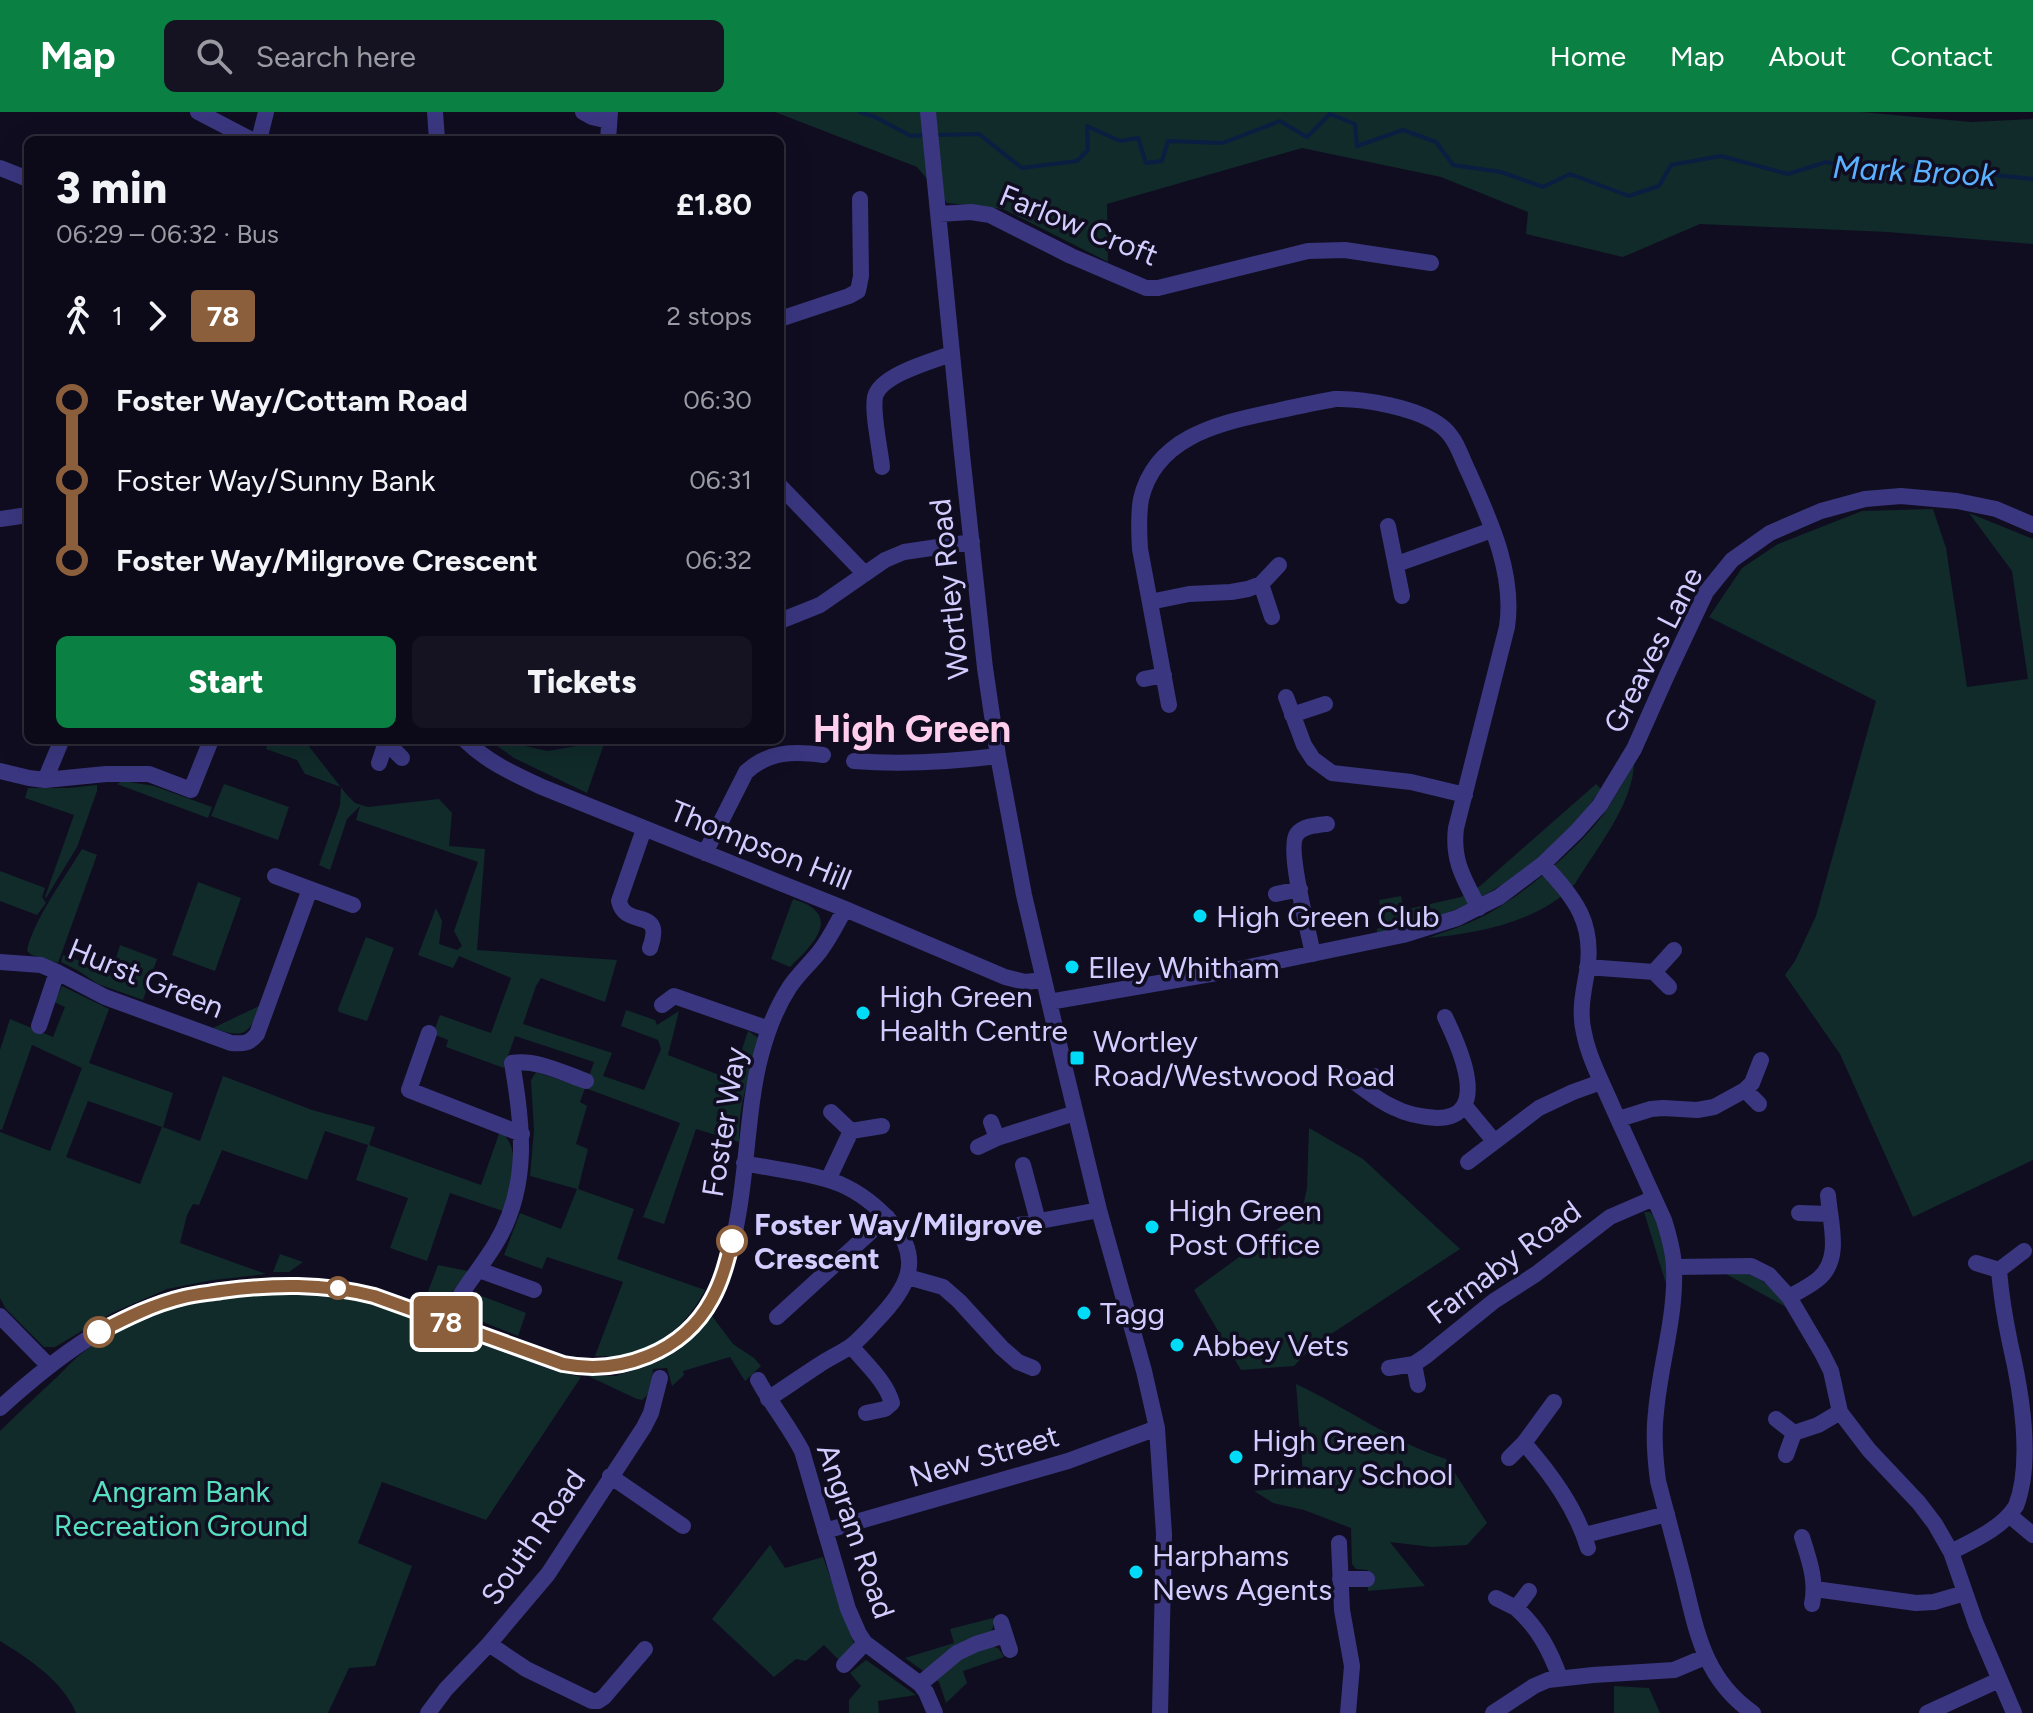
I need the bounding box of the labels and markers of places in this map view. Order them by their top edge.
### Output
place label: High Green Club [1216,898,1440,935]
marker: High Green Club [1191,907,1209,925]
place label: Elley Whitham [1088,949,1280,986]
marker: Elley Whitham [1063,958,1081,976]
place label: High Green Health Centre [879,978,1068,1049]
marker: High Green Health Centre [854,1004,872,1022]
place label: Wortley Road/Westwood Road [1093,1023,1395,1094]
marker: Wortley Road/Westwood Road [1068,1049,1086,1067]
place label: High Green Post Office [1168,1192,1322,1263]
place label: Foster Way/Milgrove Crescent [754,1206,1043,1277]
marker: High Green Post Office [1143,1218,1161,1236]
marker: Foster Way/Milgrove Crescent [717,1226,747,1256]
unlabelled marker [327,1277,349,1299]
place label: Tagg [1100,1295,1165,1332]
marker: Tagg [1075,1304,1093,1322]
unlabelled marker [84,1317,114,1347]
place label: Abbey Vets [1193,1327,1349,1364]
marker: Abbey Vets [1168,1336,1186,1354]
place label: High Green Primary School [1252,1422,1453,1493]
marker: High Green Primary School [1227,1448,1245,1466]
place label: Harphams News Agents [1152,1537,1332,1608]
marker: Harphams News Agents [1127,1563,1145,1581]

